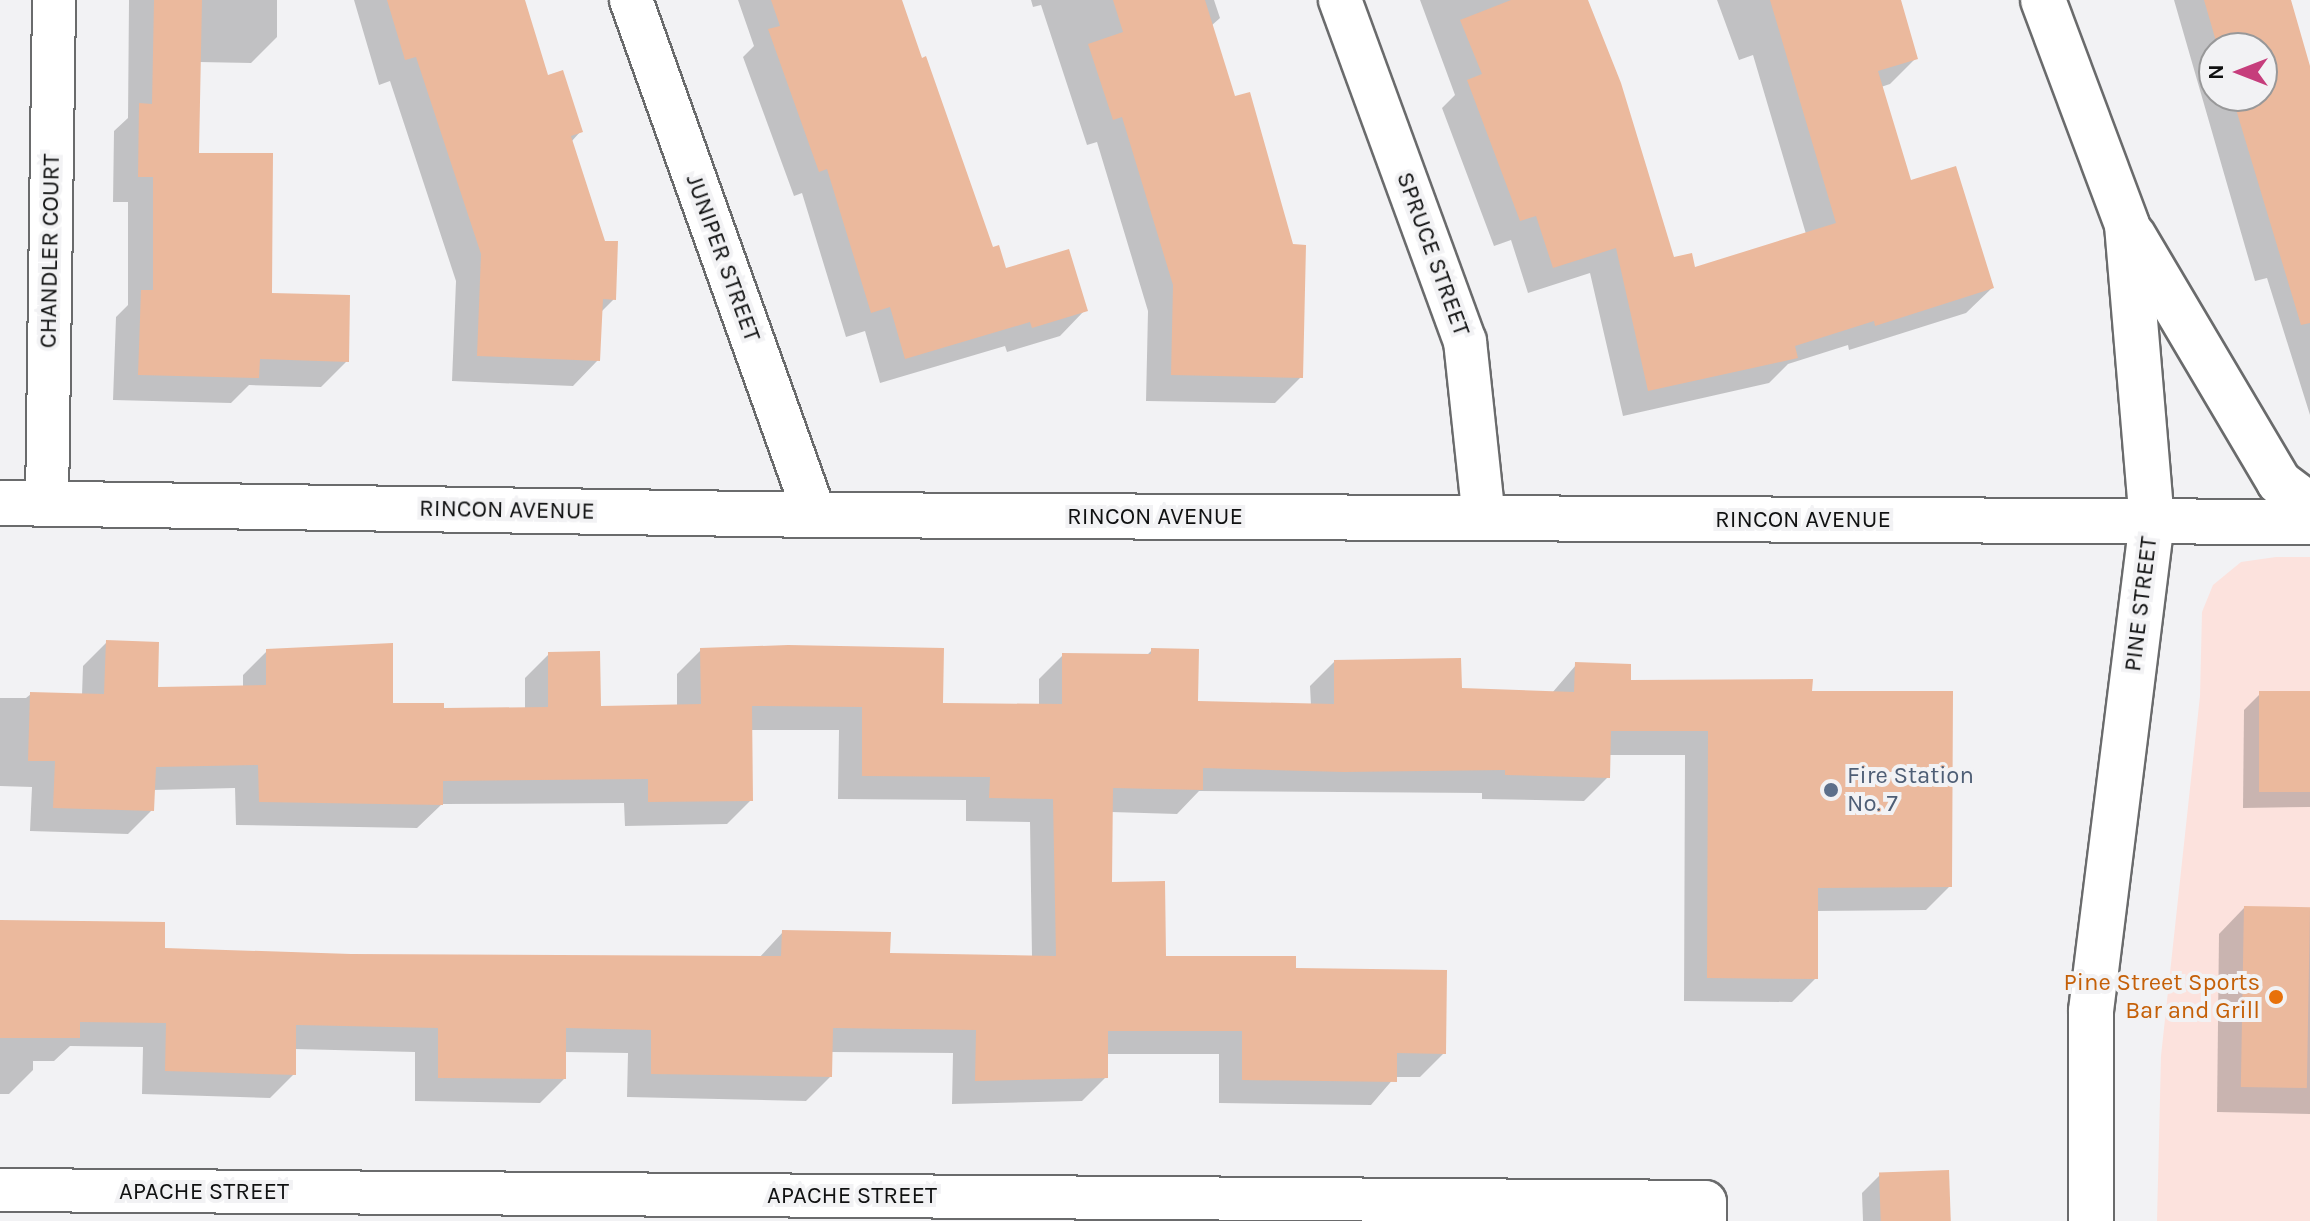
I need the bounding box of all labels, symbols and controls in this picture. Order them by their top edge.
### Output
north arrow [2198,32,2278,112]
text: N [2203,64,2229,80]
street label: CHANDLER COURT [34,154,66,348]
street label: SPRUCE STREET [1390,168,1476,340]
street label: JUNIPER STREET [679,170,767,346]
street label: RINCON AVENUE [419,494,595,526]
street label: RINCON AVENUE [1067,503,1243,531]
street label: RINCON AVENUE [1715,506,1891,534]
street label: PINE STREET [2118,535,2164,673]
place label: Fire Station No. 7 [1847,762,1974,818]
marker: Fire Station No. 7 [1822,781,1840,799]
place label: Pine Street Sports Bar and Grill [2064,969,2260,1025]
marker: Pine Street Sports Bar and Grill [2267,988,2285,1006]
street label: APACHE STREET [119,1178,289,1206]
street label: APACHE STREET [767,1182,937,1210]

